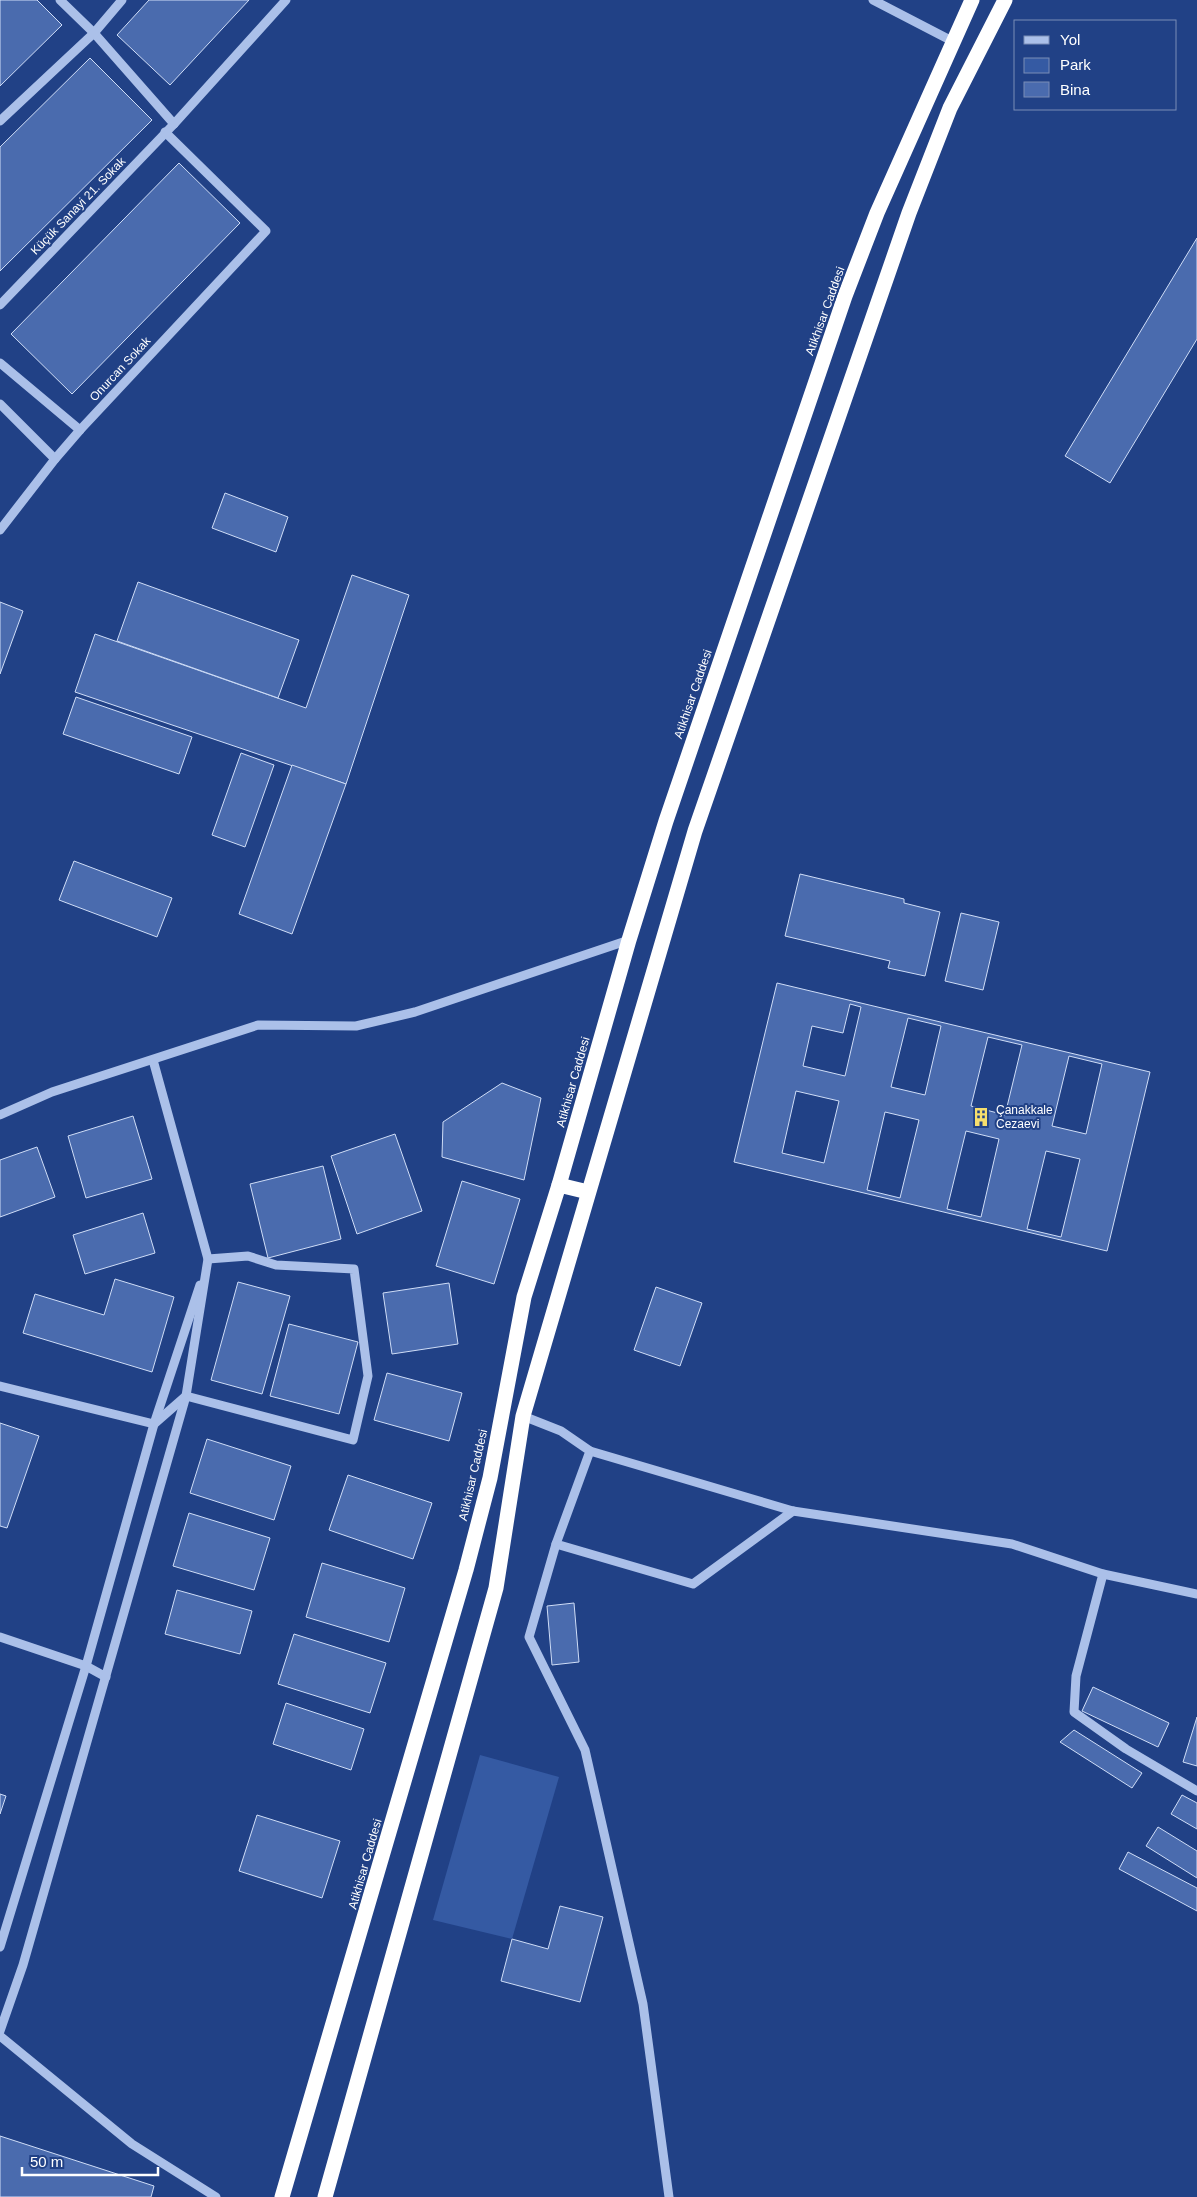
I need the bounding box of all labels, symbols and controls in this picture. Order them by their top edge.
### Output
legend [1014,20,1177,110]
text: Yol [1060,31,1080,48]
text: Park [1060,56,1091,73]
text: Bina [1060,81,1091,98]
street label: Küçük Sanayi 21. Sokak [28,154,129,258]
street label: Atikhisar Caddesi [802,265,848,357]
street label: Onurcan Sokak [87,333,154,404]
street label: Atikhisar Caddesi [671,648,715,740]
street label: Atikhisar Caddesi [553,1035,593,1129]
place label: Çanakkale Cezaevi [996,1103,1053,1131]
building icon: Çanakkale Cezaevi [970,1106,992,1128]
street label: Atikhisar Caddesi [456,1428,490,1522]
street label: Atikhisar Caddesi [345,1817,385,1911]
scale bar [22,2144,159,2176]
text: 50 m [30,2153,63,2170]

